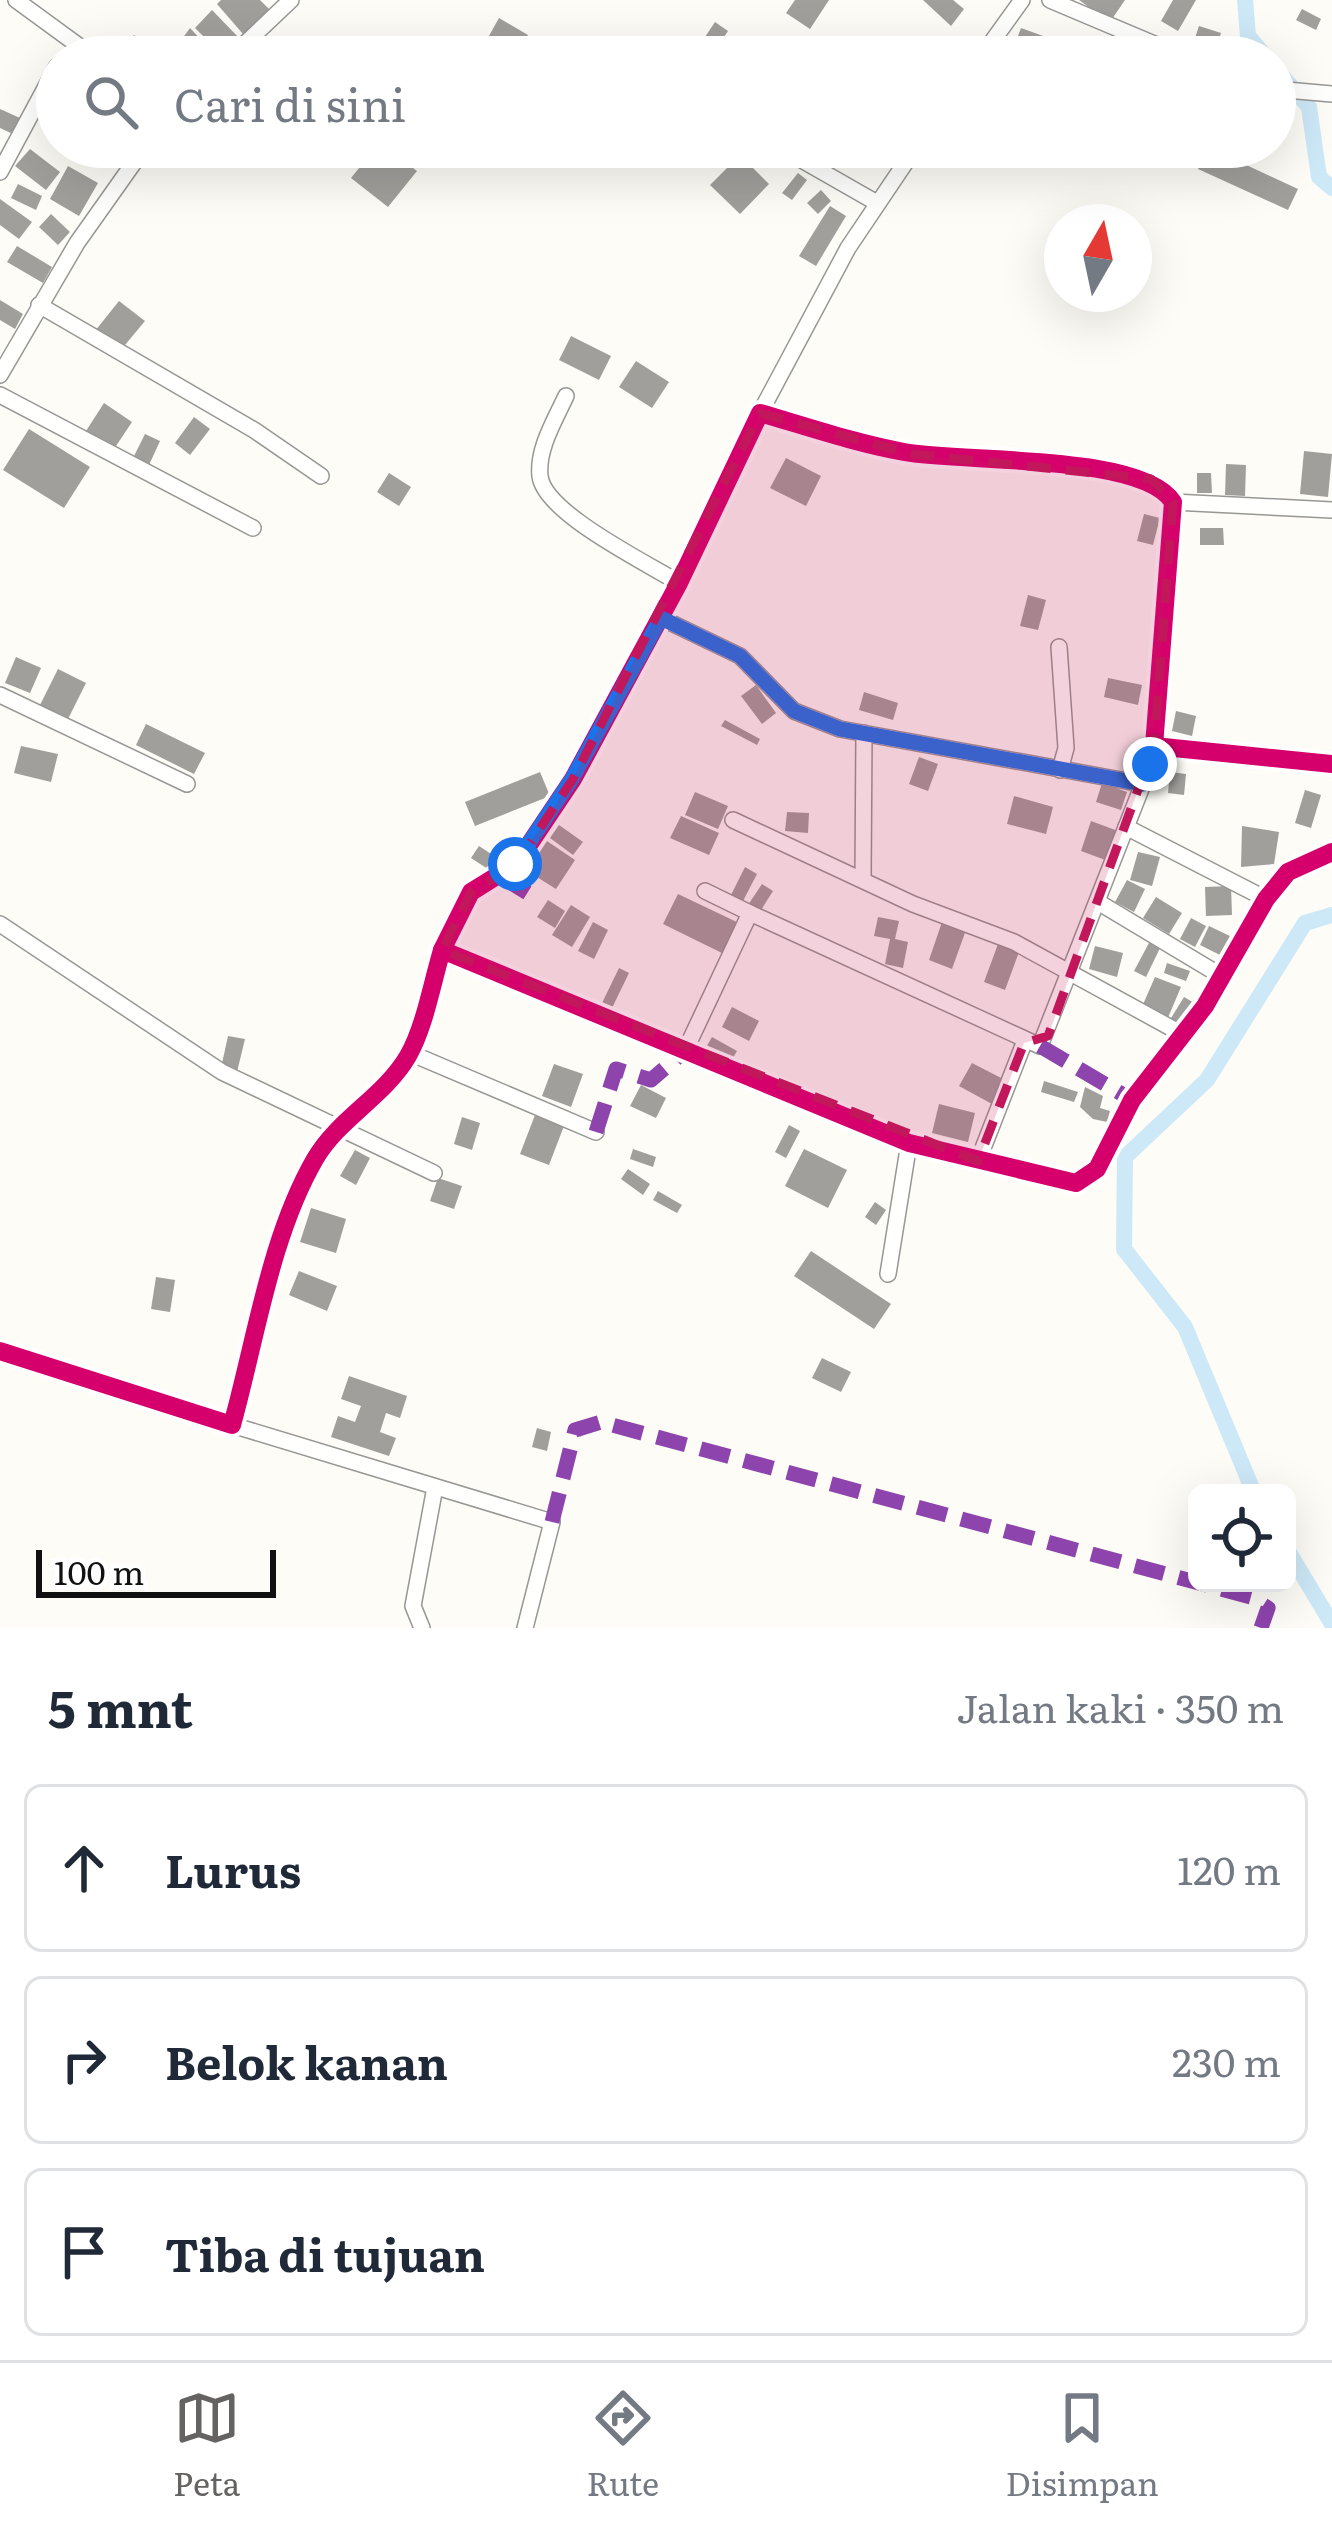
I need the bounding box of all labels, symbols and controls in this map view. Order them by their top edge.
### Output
search box [36,36,1296,168]
icon: search [78,69,144,135]
text: Cari di sini [174,69,406,136]
north arrow [1044,204,1152,312]
route end [1123,737,1177,791]
route start [488,837,542,891]
map controls [1188,1484,1296,1592]
button: locate [1188,1484,1296,1592]
scale bar [36,1544,276,1597]
text: 100 m [54,1546,144,1595]
text: 5 mnt [48,1668,193,1744]
text: Jalan kaki · 350 m [956,1677,1284,1735]
icon: ahead [51,1835,117,1901]
text: Lurus [165,1835,301,1902]
text: 120 m [1177,1839,1281,1897]
icon: right [51,2027,117,2093]
text: Belok kanan [165,2027,448,2094]
text: 230 m [1172,2031,1281,2089]
icon: arrive [51,2219,117,2285]
text: Tiba di tujuan [165,2219,485,2286]
tab: Peta [173,2385,240,2506]
tab: Rute [587,2385,659,2506]
tab: Disimpan [1005,2385,1159,2506]

